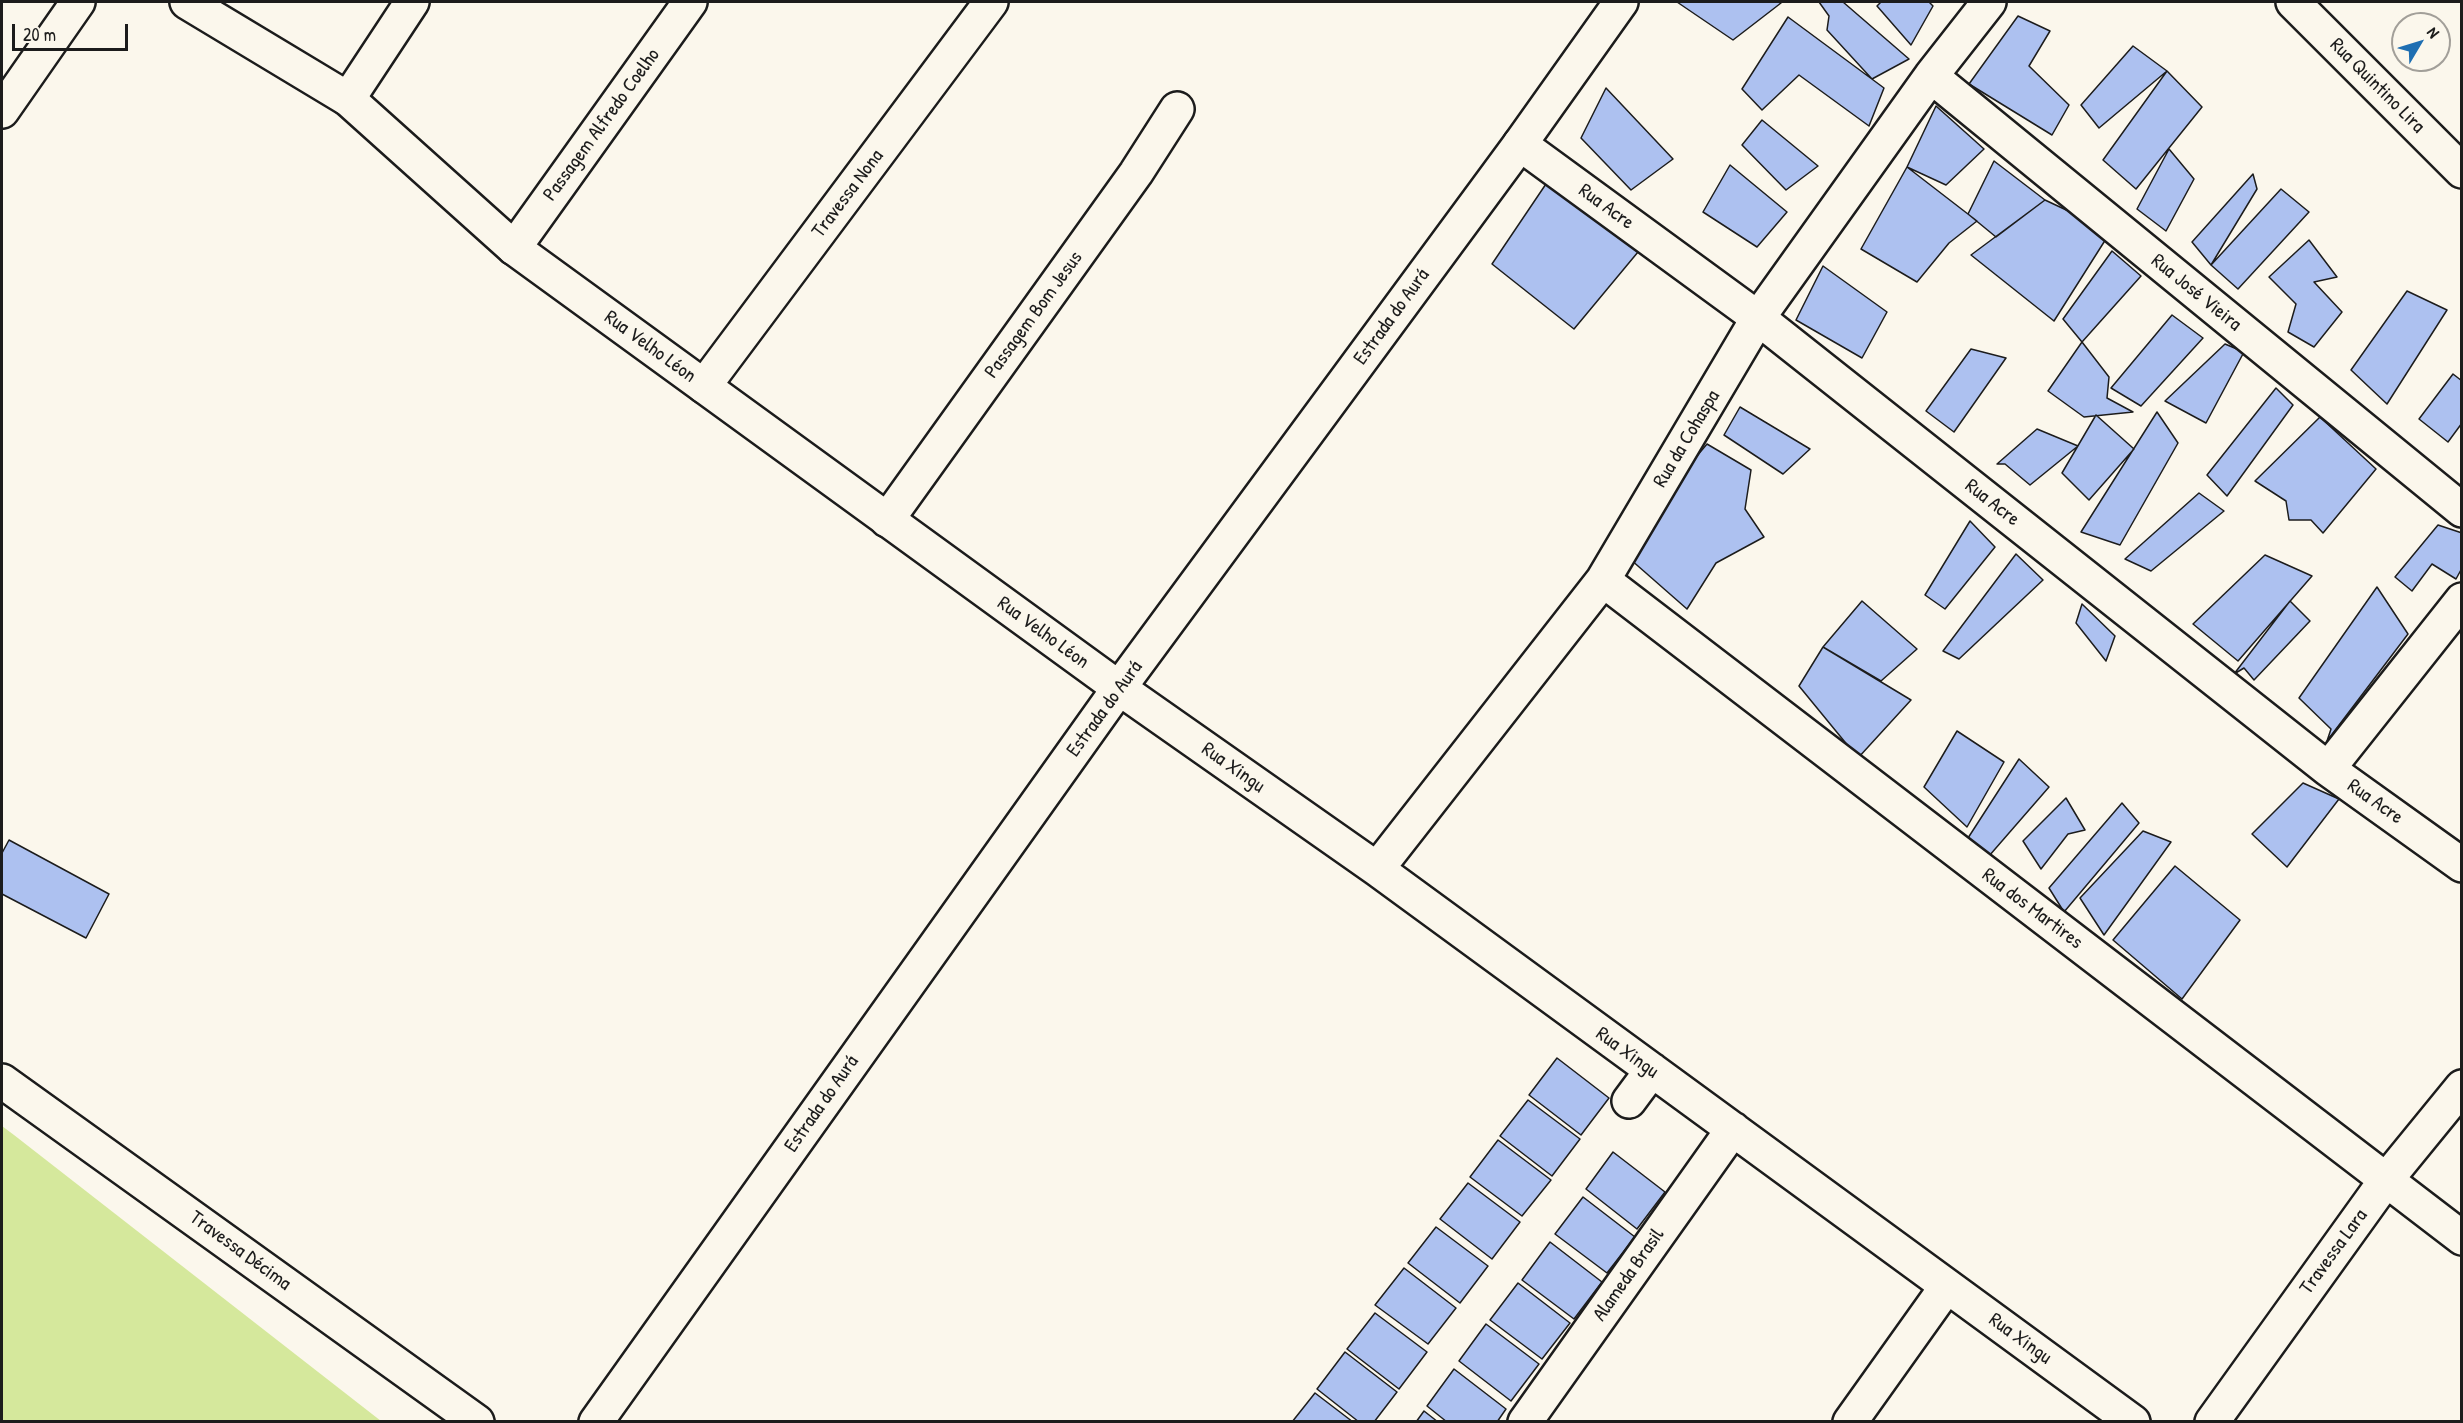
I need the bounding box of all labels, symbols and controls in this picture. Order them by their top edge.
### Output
scale bar [15,12,130,50]
north arrow [2391,12,2451,72]
text: 20 m [23,22,56,47]
text: N [2422,22,2445,42]
street label: Rua Quintino Lira [2324,33,2430,139]
street label: Passagem Alfredo Coelho [539,44,665,206]
street label: Travessa Nona [807,145,889,243]
street label: Rua Acre [1574,179,1638,235]
street label: Passagem Bom Jesus [980,247,1088,383]
street label: Rua José Vieira [2146,249,2246,337]
street label: Estrada do Aurá [1349,264,1435,370]
street label: Rua Velho Léon [599,306,701,388]
street label: Rua da Cohaspa [1649,386,1725,492]
street label: Rua Acre [1960,474,2024,532]
street label: Rua Velho Léon [992,592,1094,674]
street label: Estrada do Aurá [1062,656,1148,762]
street label: Rua Xingu [1197,738,1269,798]
street label: Rua Acre [2342,774,2408,830]
street label: Rua dos Martires [1977,863,2087,955]
street label: Rua Xingu [1591,1022,1663,1084]
street label: Estrada do Aurá [780,1051,864,1157]
street label: Travessa Lara [2295,1205,2373,1299]
street label: Travessa Décima [184,1206,296,1296]
street label: Alameda Brasil [1588,1224,1670,1326]
street label: Rua Xingu [1984,1308,2056,1370]

